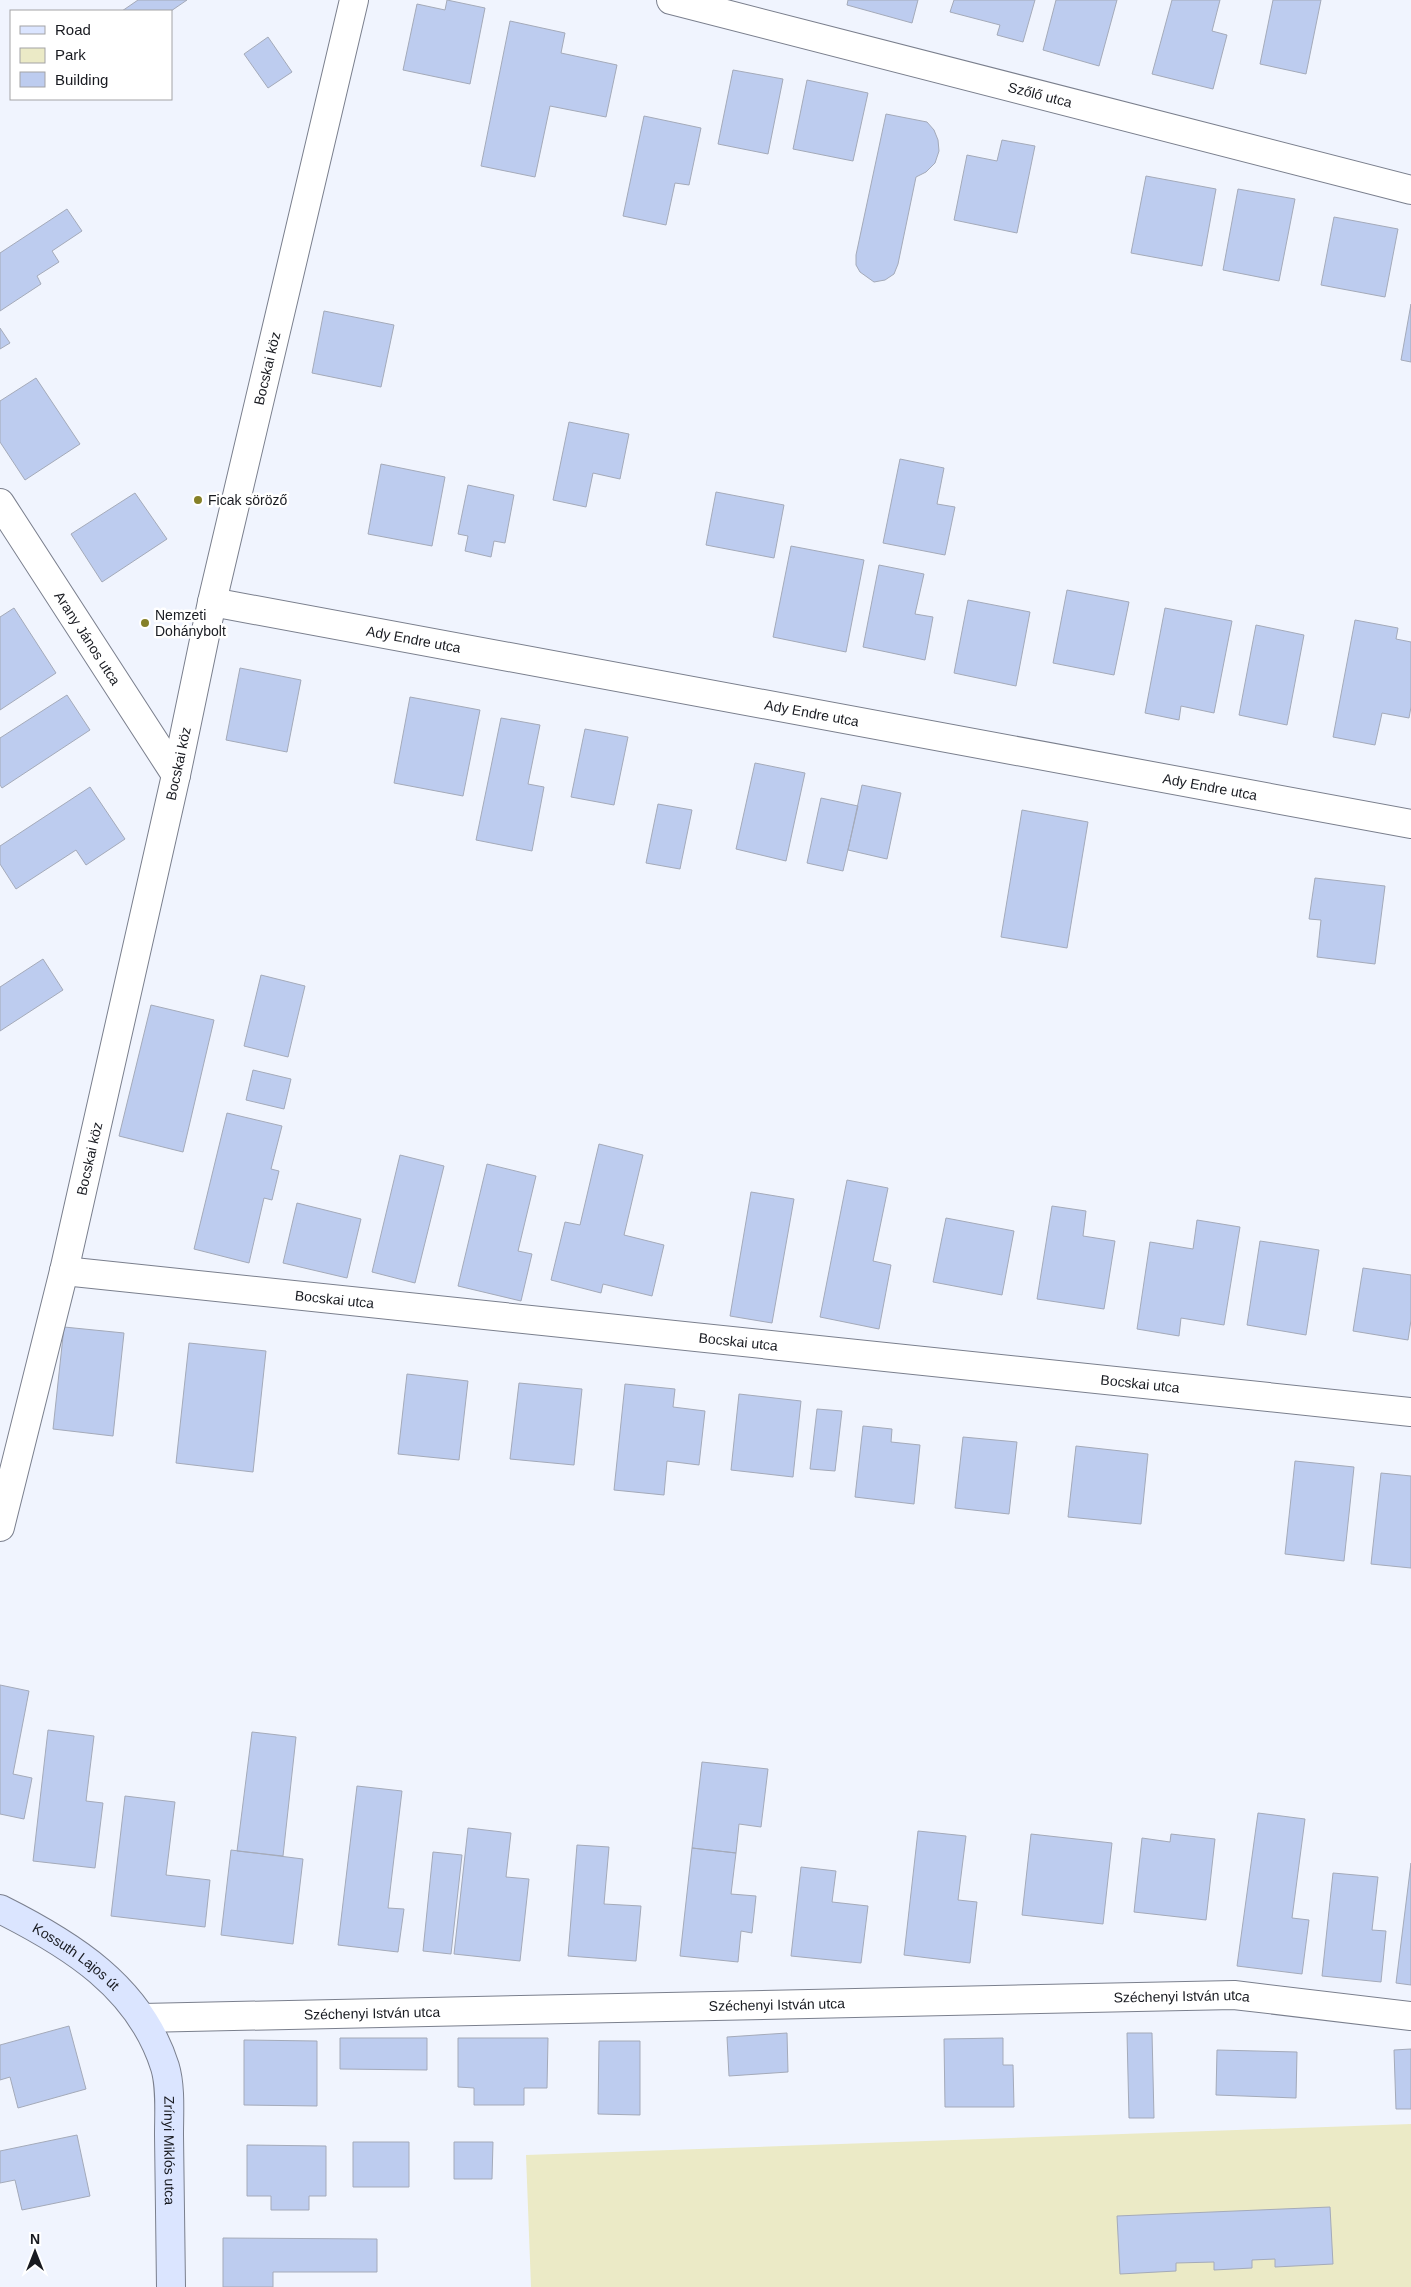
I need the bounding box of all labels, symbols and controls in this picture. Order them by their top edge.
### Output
legend [10,10,172,100]
text: Road [55,21,91,38]
text: Park [55,46,86,63]
text: Building [55,71,108,88]
street label: Szőlő utca [1006,79,1074,111]
street label: Bocskai köz [251,330,283,407]
place label: Ficak söröző [208,492,288,508]
marker: Ficak söröző [192,494,204,506]
street label: Arany János utca [51,588,124,688]
place label: Nemzeti Dohánybolt [155,607,226,639]
marker: Nemzeti Dohánybolt [139,617,151,629]
street label: Ady Endre utca [365,623,462,656]
street label: Ady Endre utca [763,696,861,730]
street label: Bocskai köz [163,725,194,802]
street label: Ady Endre utca [1161,770,1259,803]
street label: Bocskai köz [73,1120,105,1197]
street label: Bocskai utca [294,1287,375,1311]
street label: Bocskai utca [698,1329,779,1354]
street label: Bocskai utca [1100,1372,1181,1396]
street label: Kossuth Lajos út [30,1920,123,1993]
street label: Széchenyi István utca [1113,1987,1251,2006]
street label: Széchenyi István utca [709,1995,845,2014]
street label: Széchenyi István utca [304,2004,440,2023]
street label: Zrínyi Miklós utca [161,2096,178,2205]
north arrow [10,2227,60,2277]
text: N [30,2231,40,2247]

